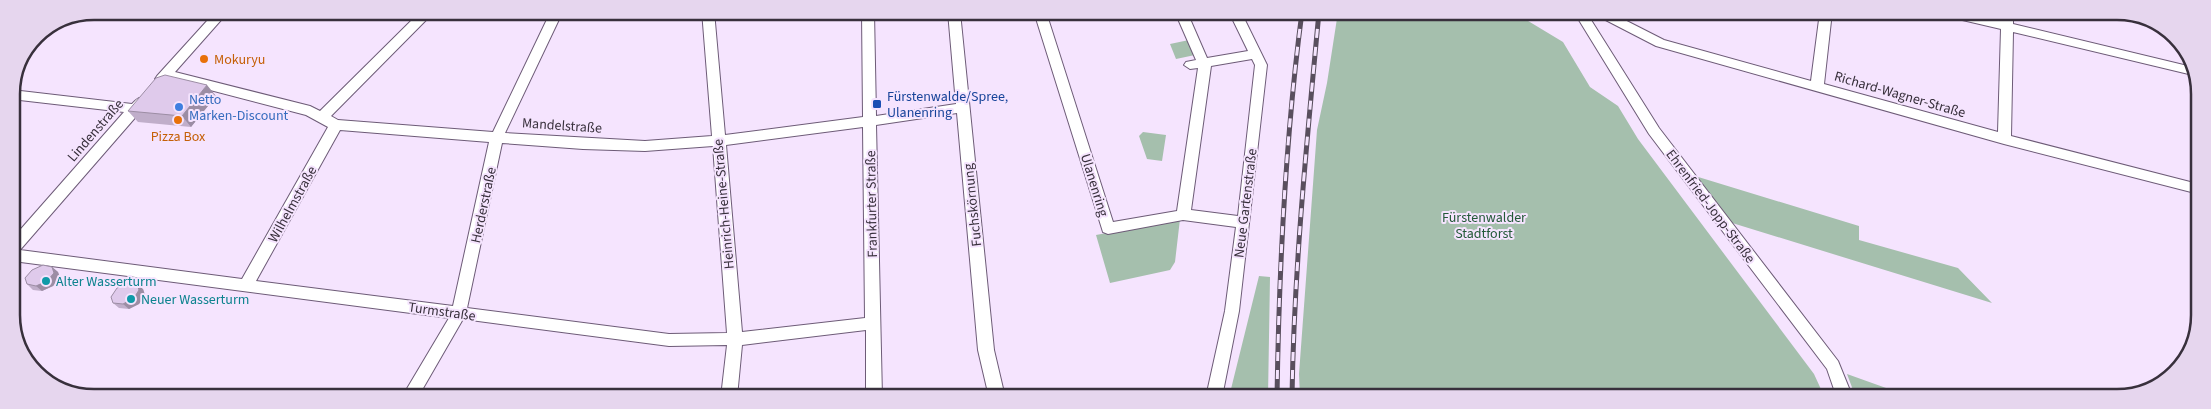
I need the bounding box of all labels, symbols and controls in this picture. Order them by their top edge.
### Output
place label: Mokuryu [214,50,266,70]
marker: Mokuryu [198,53,210,65]
street label: Richard-Wagner-Straße [1832,67,1968,123]
place label: Fürstenwalde/Spree, Ulanenring [887,87,1008,123]
place label: Netto Marken-Discount [189,90,289,126]
street label: Lindenstraße [63,95,129,166]
marker: Fürstenwalde/Spree, Ulanenring [871,98,883,110]
marker: Netto Marken-Discount [173,101,185,113]
street label: Mandelstraße [521,113,603,139]
marker: Pizza Box [172,114,184,126]
place label: Pizza Box [151,127,206,147]
street label: Heinrich-Heine-Straße [708,138,740,270]
street label: Ehrenfried-Jopp-Straße [1661,145,1760,268]
street label: Neue Gartenstraße [1229,147,1263,259]
street label: Frankfurter Straße [861,150,883,258]
street label: Ulanenring [1075,151,1113,219]
street label: Fuchskörnung [959,162,987,247]
street label: Wilhelmstraße [264,163,322,246]
street label: Herderstraße [466,165,502,245]
park label: Fürstenwalder Stadtforst [1442,208,1526,244]
place label: Alter Wasserturm [56,272,157,292]
marker: Alter Wasserturm [40,275,52,287]
place label: Neuer Wasserturm [141,290,249,310]
marker: Neuer Wasserturm [125,293,137,305]
street label: Turmstraße [407,297,477,327]

